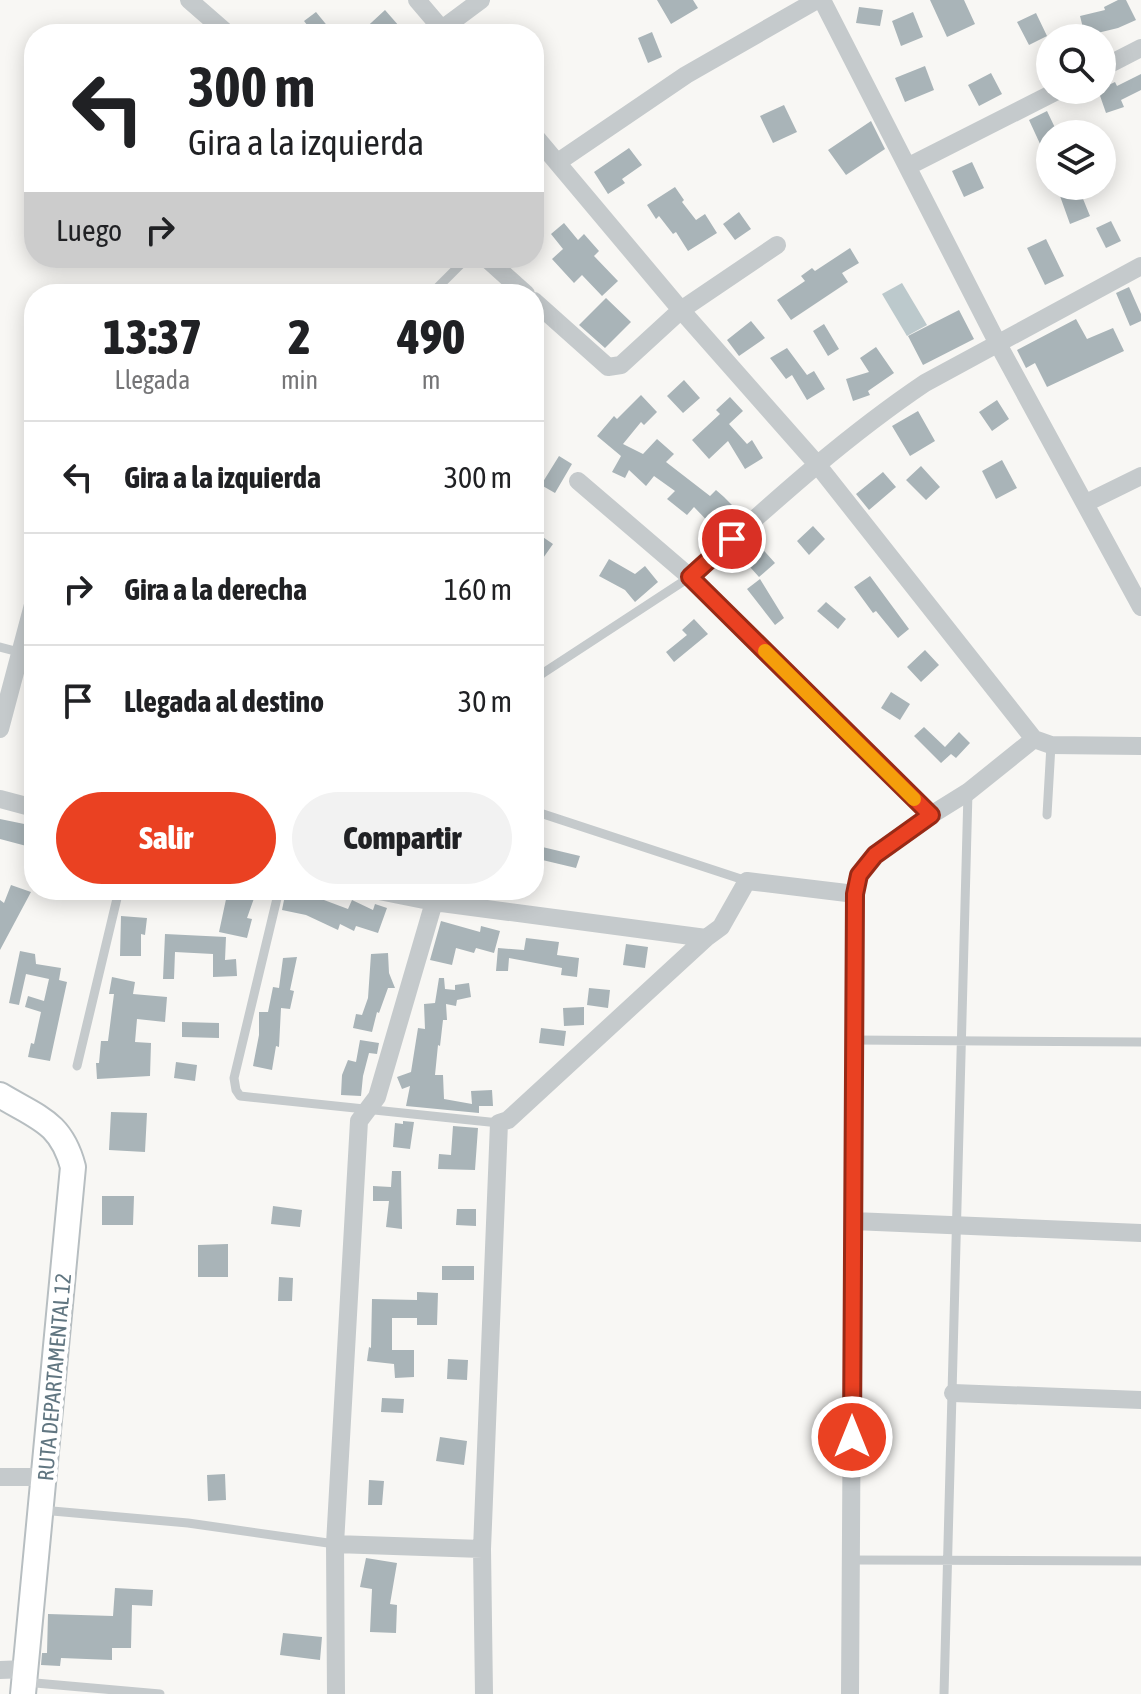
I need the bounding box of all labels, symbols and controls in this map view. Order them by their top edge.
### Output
map controls [1036,24,1116,200]
button: search [1036,24,1116,104]
text: 300 m [188,55,315,119]
icon: left [56,56,160,160]
button: layers [1036,120,1116,200]
text: Gira a la izquierda [188,121,424,163]
icon: right [138,208,182,252]
text: Luego [56,213,122,247]
text: 13:37 [103,309,202,364]
text: 2 [288,309,311,364]
text: 490 [397,309,465,364]
text: Llegada [115,365,190,395]
text: min [281,365,318,395]
text: m [422,365,440,395]
icon: left [56,455,100,499]
text: Gira a la izquierda [124,460,321,494]
text: 300 m [444,460,512,494]
pin [698,505,766,573]
icon: arrive [710,517,754,561]
icon: right [56,567,100,611]
text: Gira a la derecha [124,572,307,606]
text: 160 m [444,572,512,606]
icon: arrive [56,679,100,723]
text: Llegada al destino [124,684,324,718]
text: 30 m [458,684,512,718]
button: Salir [56,792,276,884]
button: Compartir [292,792,512,884]
street label: RUTA DEPARTAMENTAL 12 [32,1272,76,1482]
position arrow [810,1395,894,1479]

